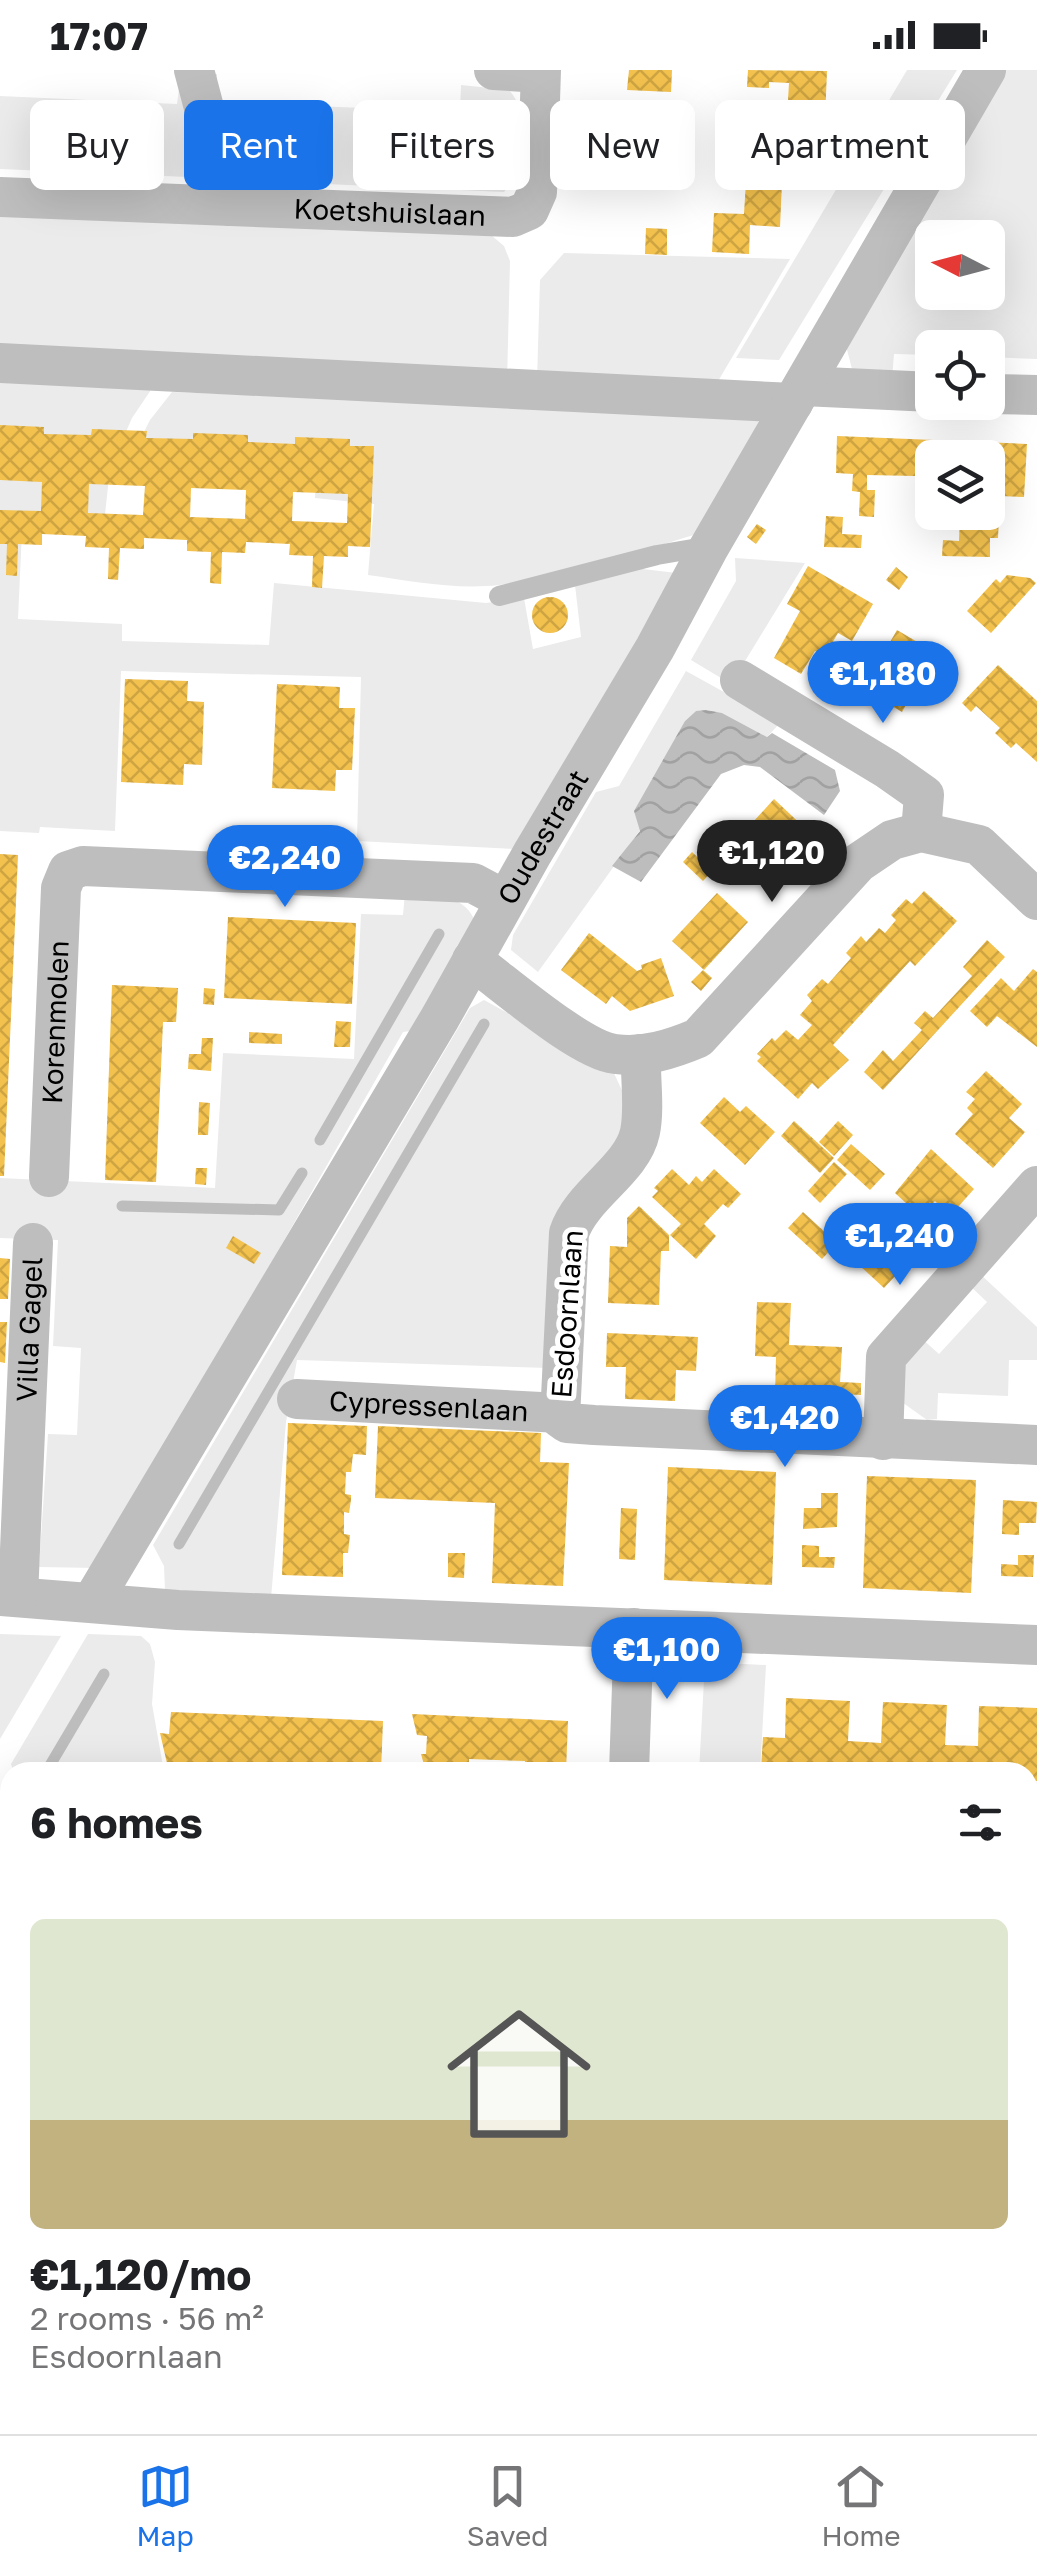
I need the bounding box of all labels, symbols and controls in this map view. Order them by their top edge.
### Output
text: 17:07 [50,13,148,58]
chip: Buy [30,100,164,190]
chip: Rent [184,100,333,190]
chip: Filters [353,100,530,190]
chip: New [550,100,695,190]
chip: Apartment [715,100,965,190]
street label: Koetshuislaan [293,191,486,232]
north arrow [915,220,1005,310]
map controls [915,220,1005,530]
button: locate [915,330,1005,420]
button: layers [915,440,1005,530]
pin: €1,180 [802,641,964,726]
text: €1,180 [829,654,937,692]
street label: Oudestraat [490,763,595,910]
pin: €1,120 [691,820,853,905]
pin: €2,240 [204,825,366,910]
text: €1,120 [719,833,825,871]
text: €2,240 [229,838,341,876]
street label: Korenmolen [35,940,75,1104]
pin: €1,240 [819,1203,981,1288]
text: €1,240 [845,1216,955,1254]
street label: Esdoornlaan [544,1229,589,1399]
street label: Villa Gagel [9,1256,48,1402]
street label: Cypressenlaan [328,1384,530,1427]
pin: €1,420 [704,1385,866,1470]
text: €1,420 [730,1398,840,1436]
pin: €1,100 [586,1617,748,1702]
text: €1,100 [613,1630,721,1668]
icon: filters [953,1795,1008,1850]
text: 6 homes [30,1797,203,1847]
icon: home [429,1984,609,2164]
text: €1,120/mo [30,2249,251,2299]
text: 2 rooms · 56 m² [30,2299,264,2337]
text: Esdoornlaan [30,2337,223,2375]
tab: Map [137,2459,194,2552]
tab: Saved [467,2459,548,2552]
tab: Home [821,2459,901,2552]

